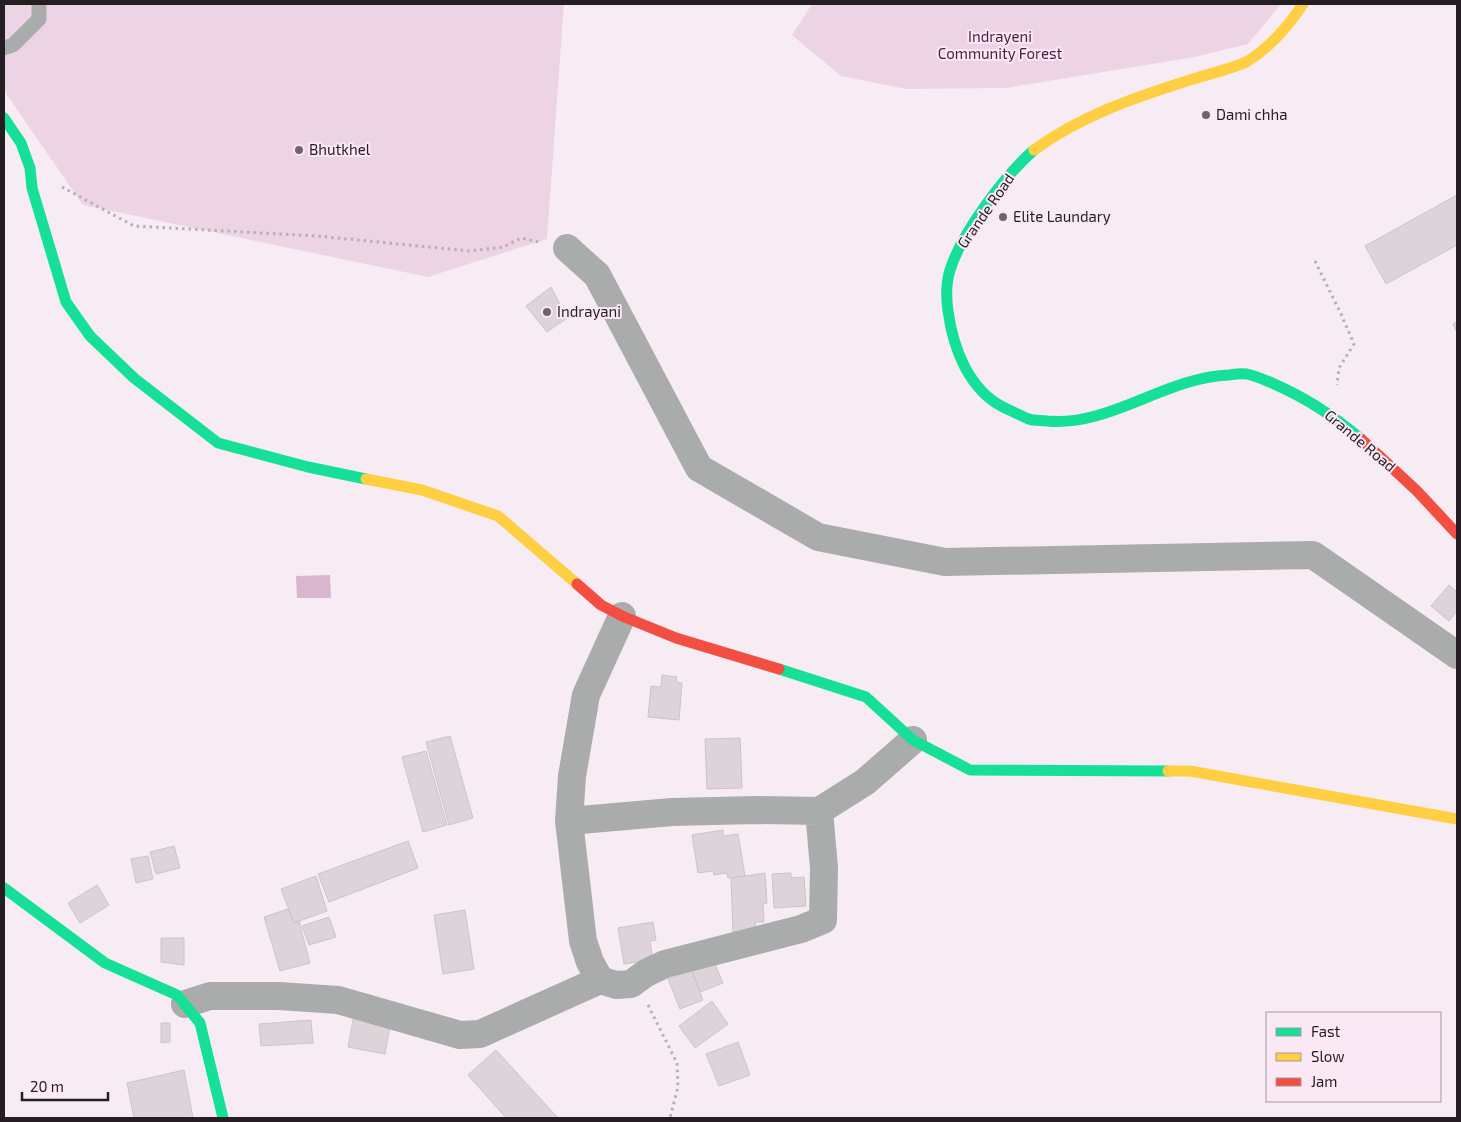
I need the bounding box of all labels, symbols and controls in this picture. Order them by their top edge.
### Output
park label: Indrayeni Community Forest [938,27,1063,62]
place label: Dami chha [1216,105,1287,123]
marker: Dami chha [1200,109,1212,121]
place label: Bhutkhel [309,140,371,158]
marker: Bhutkhel [293,144,305,156]
street label: Grande Road [953,170,1017,251]
place label: Elite Laundary [1013,207,1111,225]
marker: Elite Laundary [997,211,1009,223]
place label: Indrayani [557,302,621,320]
marker: Indrayani [541,306,553,318]
street label: Grande Road [1322,405,1400,475]
legend [1266,1012,1441,1102]
text: Fast [1311,1022,1341,1040]
text: Slow [1311,1047,1345,1065]
scale bar [22,1070,109,1102]
text: Jam [1311,1072,1337,1090]
text: 20 m [30,1077,64,1095]

